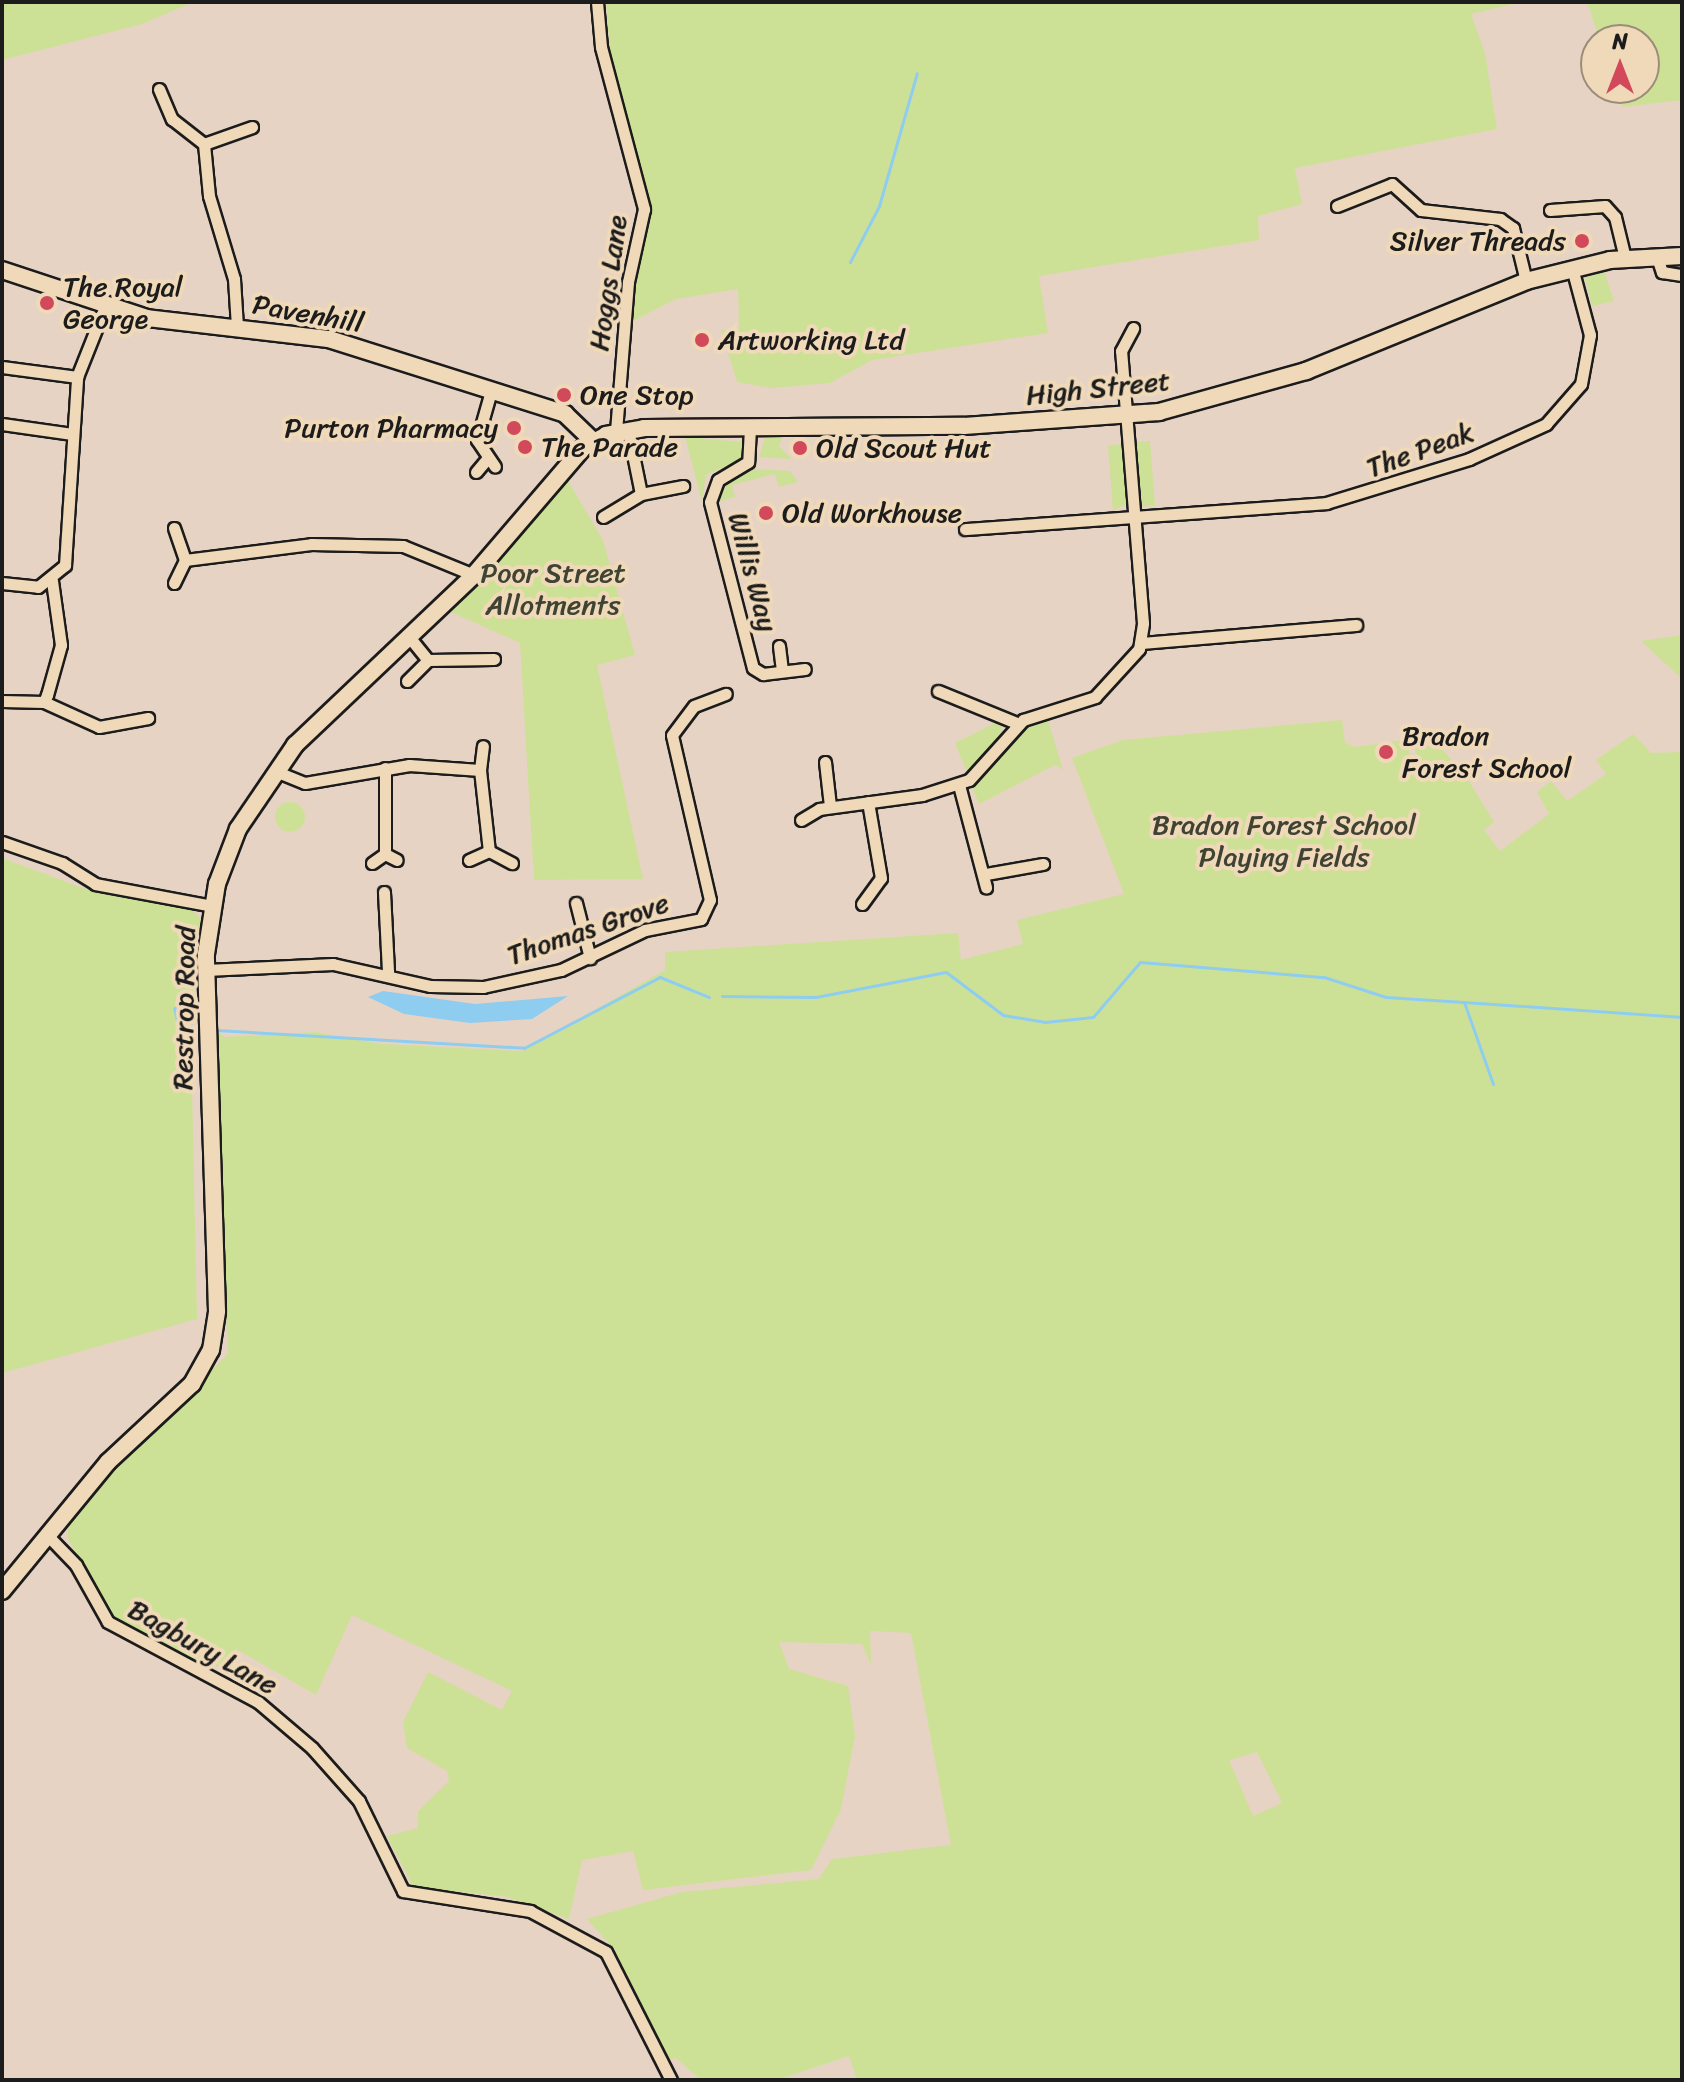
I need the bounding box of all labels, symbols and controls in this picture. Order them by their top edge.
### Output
text: N [1612,22,1628,61]
north arrow [1580,24,1660,104]
street label: Hoggs Lane [582,213,634,353]
place label: Silver Threads [1389,224,1566,258]
marker: Silver Threads [1573,232,1591,250]
place label: The Royal George [63,270,183,336]
street label: Pavenhill [250,288,366,340]
marker: The Royal George [38,294,56,312]
place label: Artworking Ltd [718,323,904,357]
marker: Artworking Ltd [693,331,711,349]
street label: High Street [1024,364,1172,412]
place label: One Stop [580,378,694,412]
marker: One Stop [555,386,573,404]
place label: Purton Pharmacy [284,411,498,445]
street label: The Peak [1362,415,1478,485]
marker: Purton Pharmacy [505,419,523,437]
place label: The Parade [541,430,678,464]
place label: Old Scout Hut [816,431,992,465]
marker: The Parade [516,438,534,456]
marker: Old Scout Hut [791,439,809,457]
place label: Old Workhouse [782,496,963,530]
marker: Old Workhouse [757,504,775,522]
street label: Willis Way [721,509,785,635]
park label: Poor Street Allotments [480,556,626,622]
place label: Bradon Forest School [1402,719,1571,785]
marker: Bradon Forest School [1377,743,1395,761]
park label: Bradon Forest School Playing Fields [1152,808,1416,874]
street label: Thomas Grove [502,886,674,972]
street label: Restrop Road [166,926,202,1090]
street label: Bagbury Lane [122,1592,284,1702]

